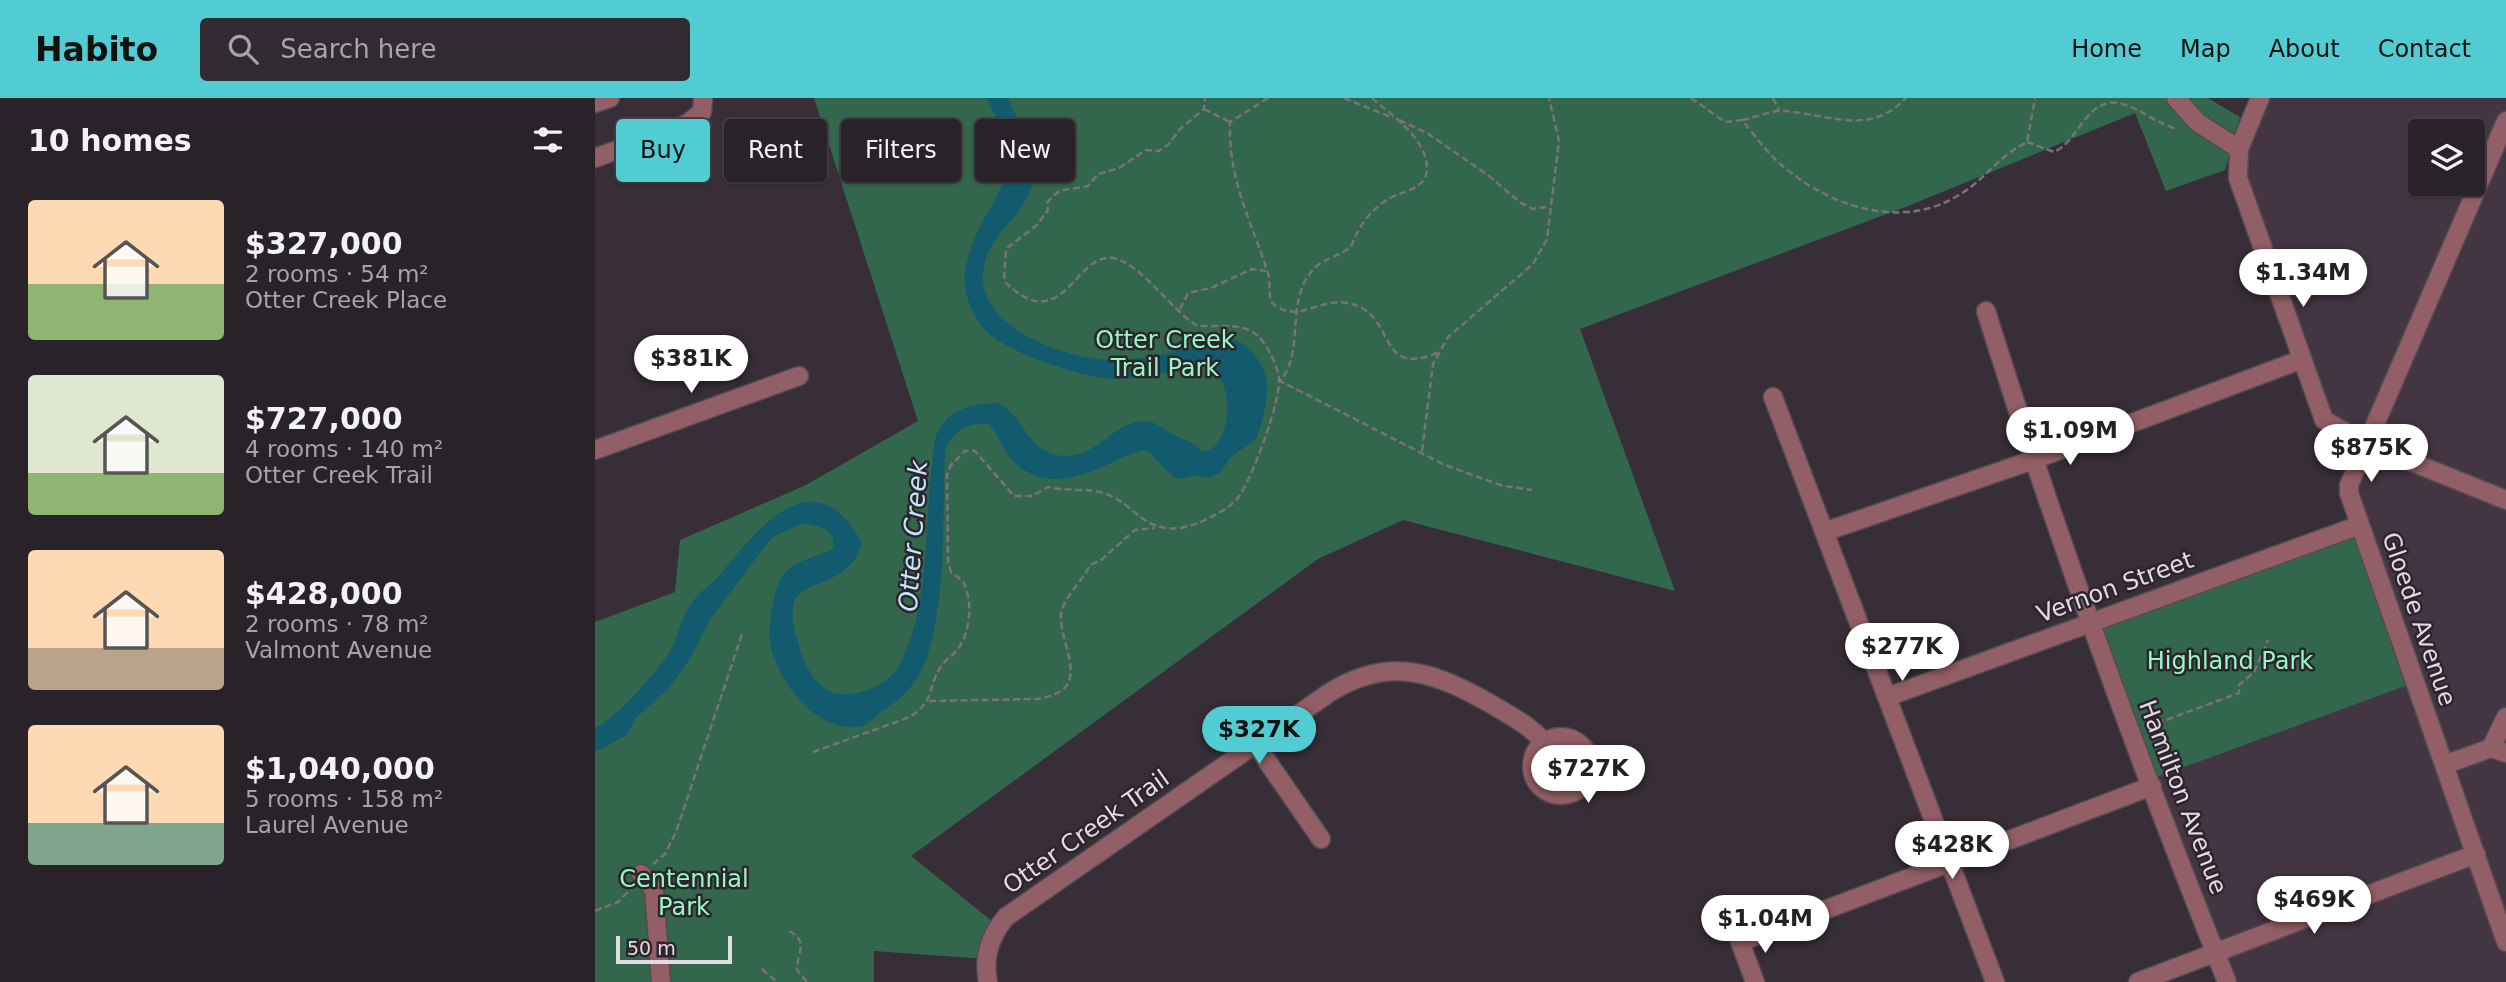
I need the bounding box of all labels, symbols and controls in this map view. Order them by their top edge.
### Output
search box [200,18,690,81]
text: Habito [35,30,158,69]
icon: search [224,30,262,68]
text: Search here [280,34,436,64]
text: Home [2071,35,2142,63]
text: Map [2180,35,2231,63]
text: About [2269,35,2340,63]
text: Contact [2378,35,2471,63]
chip: Buy [616,119,710,182]
chip: Rent [724,119,827,182]
chip: Filters [841,119,961,182]
chip: New [975,119,1075,182]
map controls [2408,119,2485,196]
button: layers [2408,119,2485,196]
icon: filters [529,121,567,159]
text: 10 homes [28,123,192,158]
text: $327,000 [245,226,403,261]
icon: home [84,228,168,312]
pin: $1.34M [2246,250,2360,309]
text: $1.34M [2255,259,2351,285]
text: 2 rooms · 54 m² [245,261,429,287]
text: Otter Creek Place [245,287,447,313]
park label: Otter Creek Trail Park [1095,326,1235,382]
pin: $381K [642,336,740,395]
text: $381K [650,345,732,371]
text: $727,000 [245,401,403,436]
icon: home [84,403,168,487]
pin: $1.09M [2013,408,2127,467]
text: $1.09M [2022,417,2118,443]
pin: $875K [2322,424,2420,484]
text: $875K [2330,434,2412,460]
text: 4 rooms · 140 m² [245,436,443,462]
water label: Otter Creek [893,458,933,613]
text: Otter Creek Trail [245,462,433,488]
street label: Gloede Avenue [2376,529,2462,709]
street label: Vernon Street [2033,546,2197,628]
text: $428,000 [245,576,403,611]
icon: home [84,578,168,662]
text: 2 rooms · 78 m² [245,611,429,637]
pin: $277K [1853,624,1951,683]
text: $277K [1861,633,1943,659]
text: Valmont Avenue [245,637,432,663]
park label: Highland Park [2147,647,2313,675]
street label: Hamilton Avenue [2133,696,2233,898]
pin: $327K [1210,706,1308,766]
text: $327K [1218,716,1300,742]
pin: $727K [1539,746,1637,805]
text: $1,040,000 [245,751,435,786]
icon: home [84,753,168,837]
text: $727K [1547,755,1629,781]
street label: Otter Creek Trail [998,764,1174,900]
text: 5 rooms · 158 m² [245,786,443,812]
text: Laurel Avenue [245,812,409,838]
pin: $428K [1903,822,2001,881]
text: $428K [1911,831,1993,857]
park label: Centennial Park [619,865,749,921]
pin: $469K [2265,876,2363,936]
text: $469K [2273,886,2355,912]
pin: $1.04M [1708,896,1822,955]
text: $1.04M [1717,905,1813,931]
scale bar [616,933,731,965]
text: 50 m [627,937,676,959]

